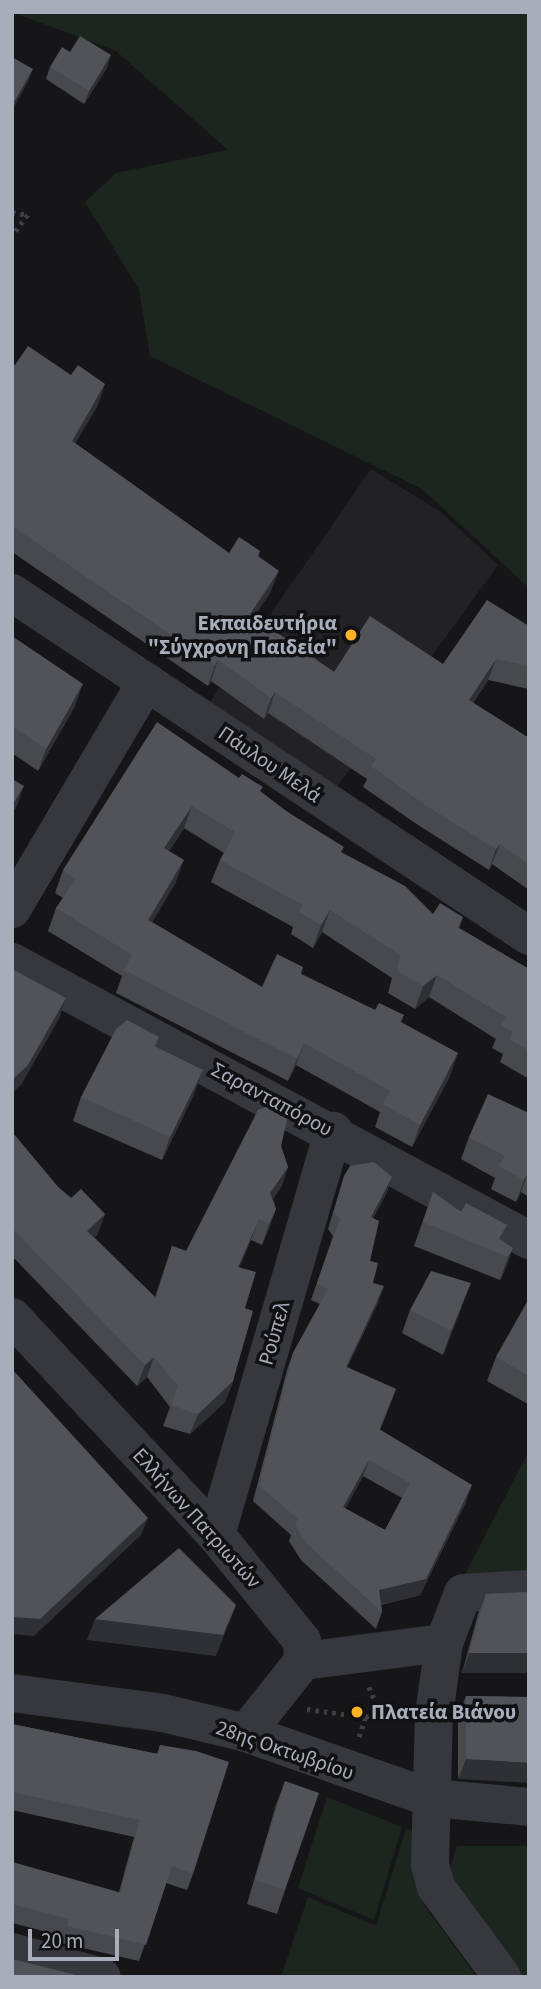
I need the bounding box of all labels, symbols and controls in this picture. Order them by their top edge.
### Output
place label: Εκπαιδευτήρια "Σύγχρονη Παιδεία" [148,610,337,660]
marker: Εκπαιδευτήρια "Σύγχρονη Παιδεία" [343,627,359,643]
street label: Πάυλου Μελά [214,720,326,808]
street label: Σαρανταπόρου [207,1057,337,1141]
street label: Ρούπελ [253,1298,295,1368]
street label: Ελλήνων Πατριωτών [128,1443,266,1593]
place label: Πλατεία Βιάνου [371,1699,516,1725]
marker: Πλατεία Βιάνου [349,1704,365,1720]
street label: 28ης Οκτωβρίου [213,1715,357,1785]
scale bar [32,1916,122,1960]
text: 20 m [41,1926,83,1956]

